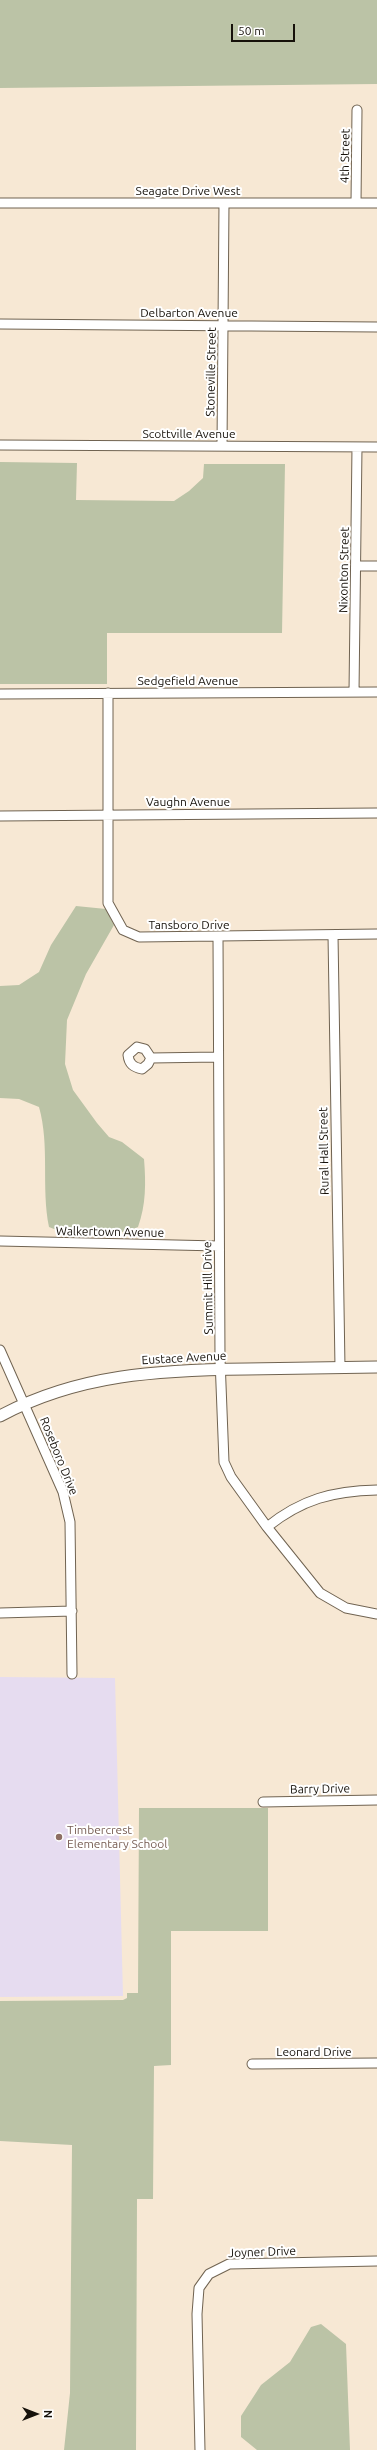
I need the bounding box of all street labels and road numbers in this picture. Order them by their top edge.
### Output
street label: 4th Street [337,129,353,183]
street label: Seagate Drive West [136,184,240,198]
street label: Delbarton Avenue [140,306,238,320]
street label: Stoneville Street [203,327,219,417]
street label: Scottville Avenue [142,427,236,441]
street label: Nixonton Street [336,527,352,613]
street label: Sedgefield Avenue [138,674,238,688]
street label: Vaughn Avenue [146,795,230,809]
street label: Tansboro Drive [148,918,230,932]
street label: Rural Hall Street [316,1107,332,1195]
street label: Walkertown Avenue [56,1224,164,1240]
street label: Summit Hill Drive [200,1241,216,1335]
street label: Eustace Avenue [141,1349,227,1367]
street label: Roseboro Drive [37,1415,81,1497]
street label: Barry Drive [290,1781,350,1797]
street label: Leonard Drive [276,2045,352,2059]
street label: Joyner Drive [228,2244,296,2260]

